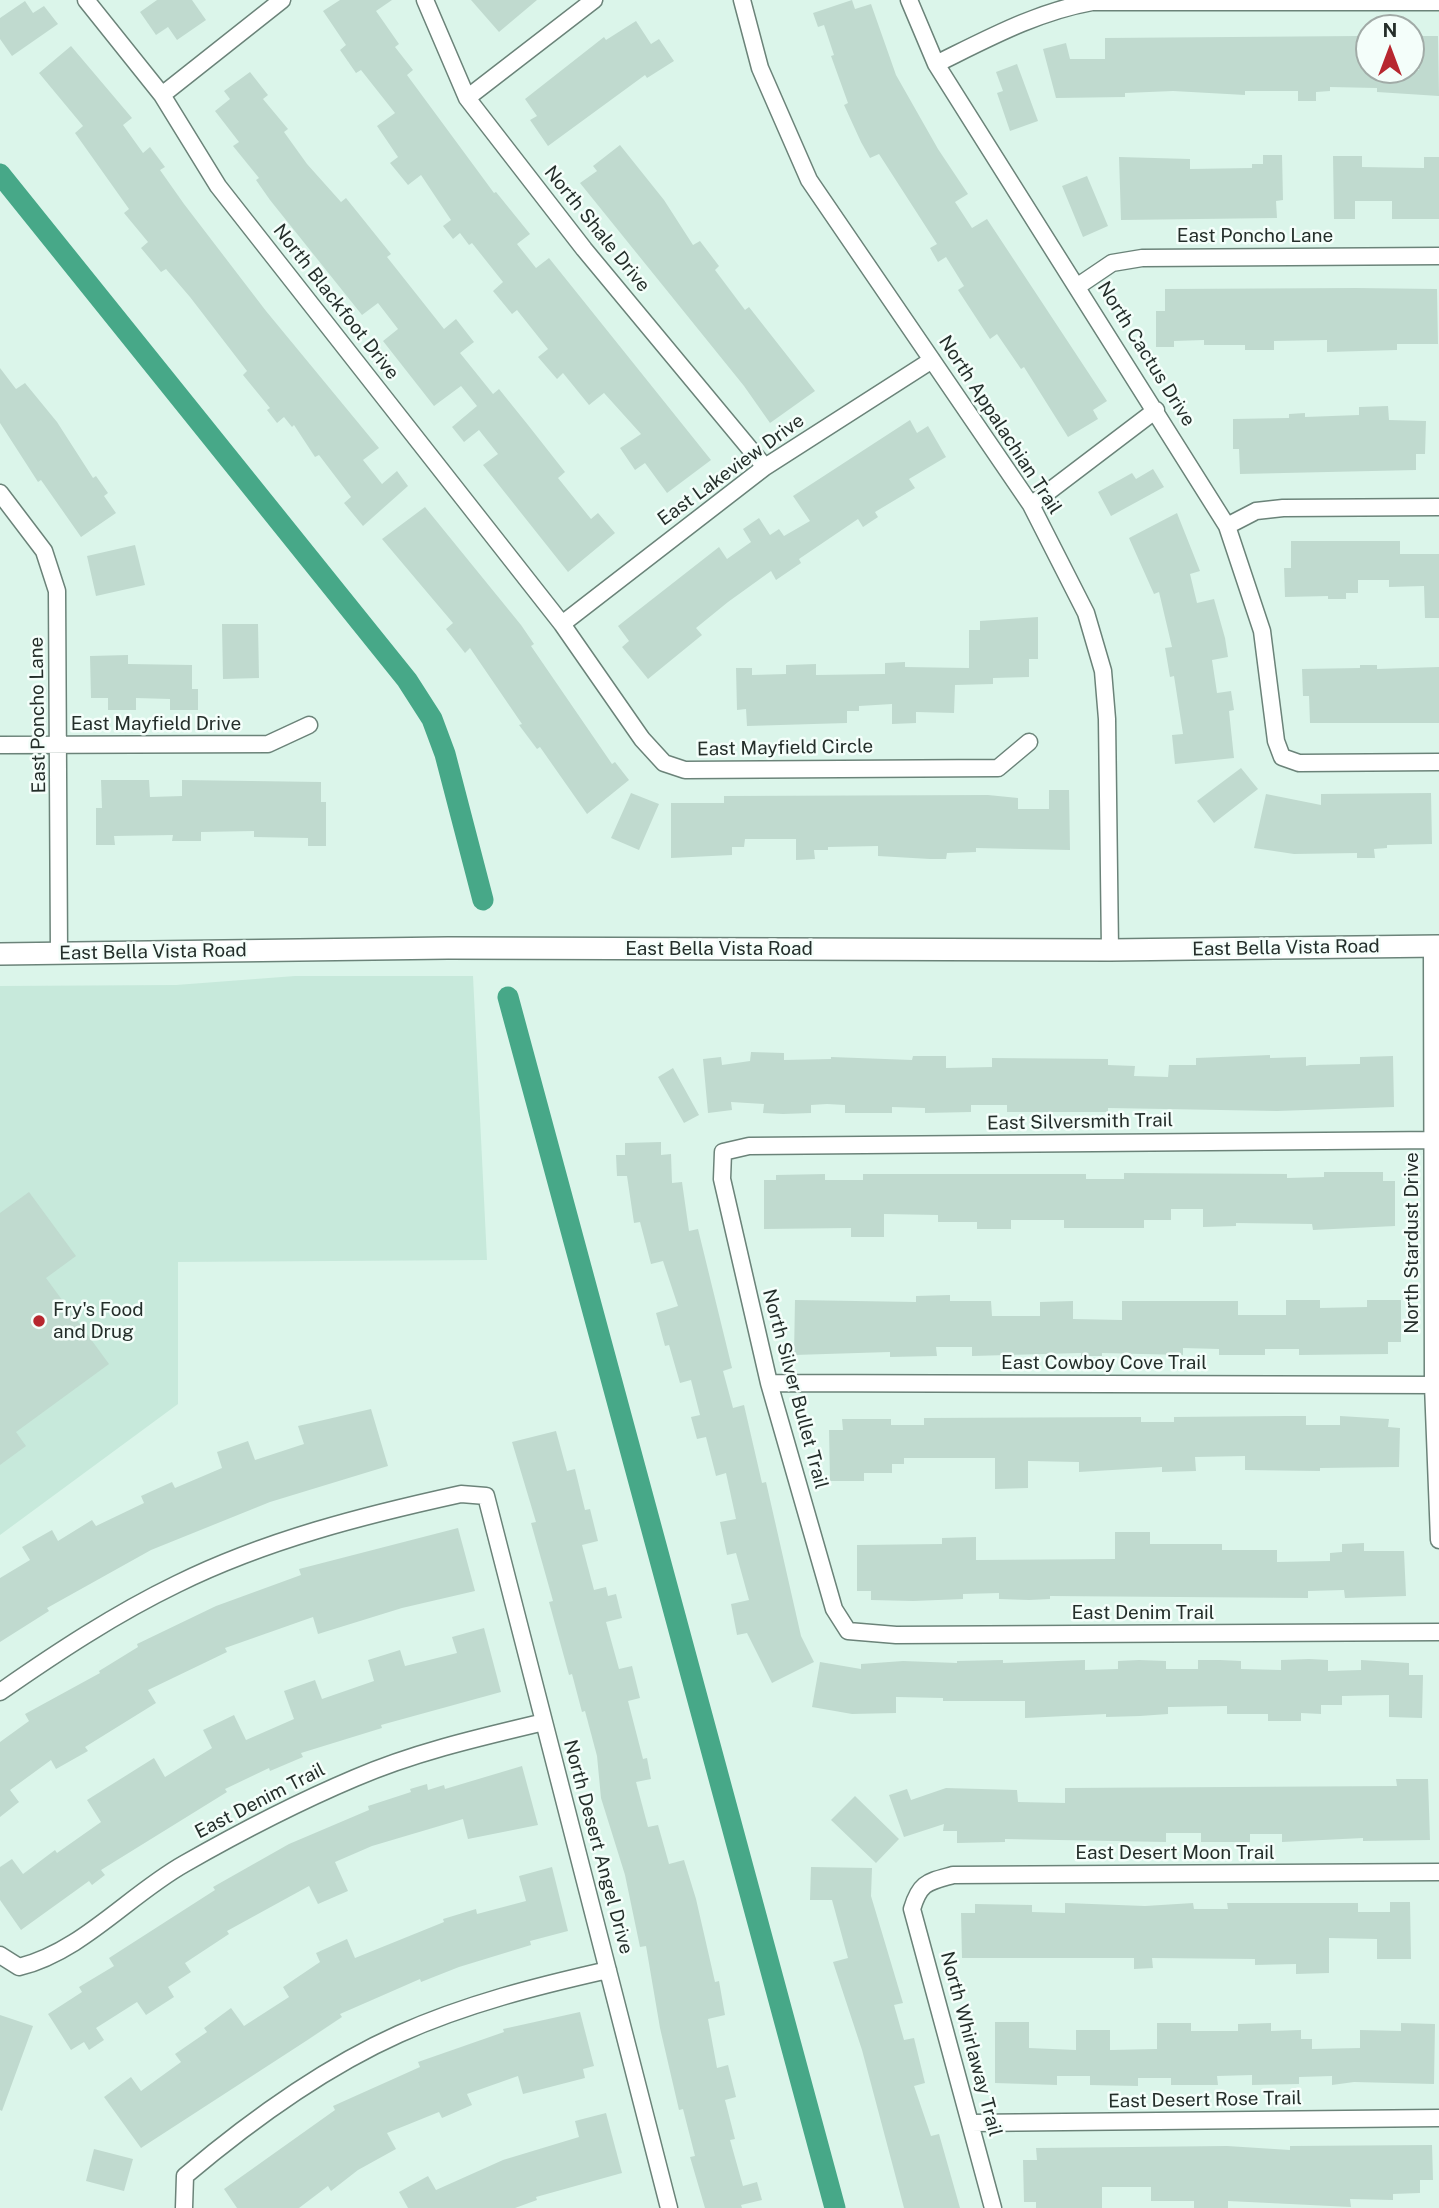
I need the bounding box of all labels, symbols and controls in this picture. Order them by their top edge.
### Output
north arrow [1355,14,1425,84]
text: N [1383,19,1397,41]
street label: North Shale Drive [539,161,655,297]
street label: North Blackfoot Drive [268,220,404,384]
street label: East Poncho Lane [1177,225,1333,247]
street label: North Cactus Drive [1092,277,1200,431]
street label: North Appalachian Trail [934,331,1066,519]
street label: East Lakeview Drive [653,409,809,531]
street label: East Poncho Lane [25,637,51,793]
street label: East Mayfield Drive [71,713,241,735]
street label: East Mayfield Circle [697,735,873,761]
street label: East Bella Vista Road [1192,935,1380,961]
street label: East Bella Vista Road [625,938,813,960]
street label: East Bella Vista Road [59,939,247,965]
street label: East Silversmith Trail [987,1109,1173,1135]
street label: North Stardust Drive [1401,1152,1423,1334]
street label: North Silver Bullet Trail [757,1287,833,1491]
place label: Fry's Food and Drug [53,1299,144,1343]
marker: Fry's Food and Drug [31,1313,47,1329]
street label: East Cowboy Cove Trail [1001,1352,1207,1374]
street label: East Denim Trail [1071,1602,1215,1624]
street label: North Desert Angel Drive [558,1737,638,1957]
street label: East Denim Trail [191,1758,329,1844]
street label: East Desert Moon Trail [1075,1842,1275,1864]
street label: North Whirlaway Trail [935,1949,1007,2139]
street label: East Desert Rose Trail [1108,2087,1302,2113]

